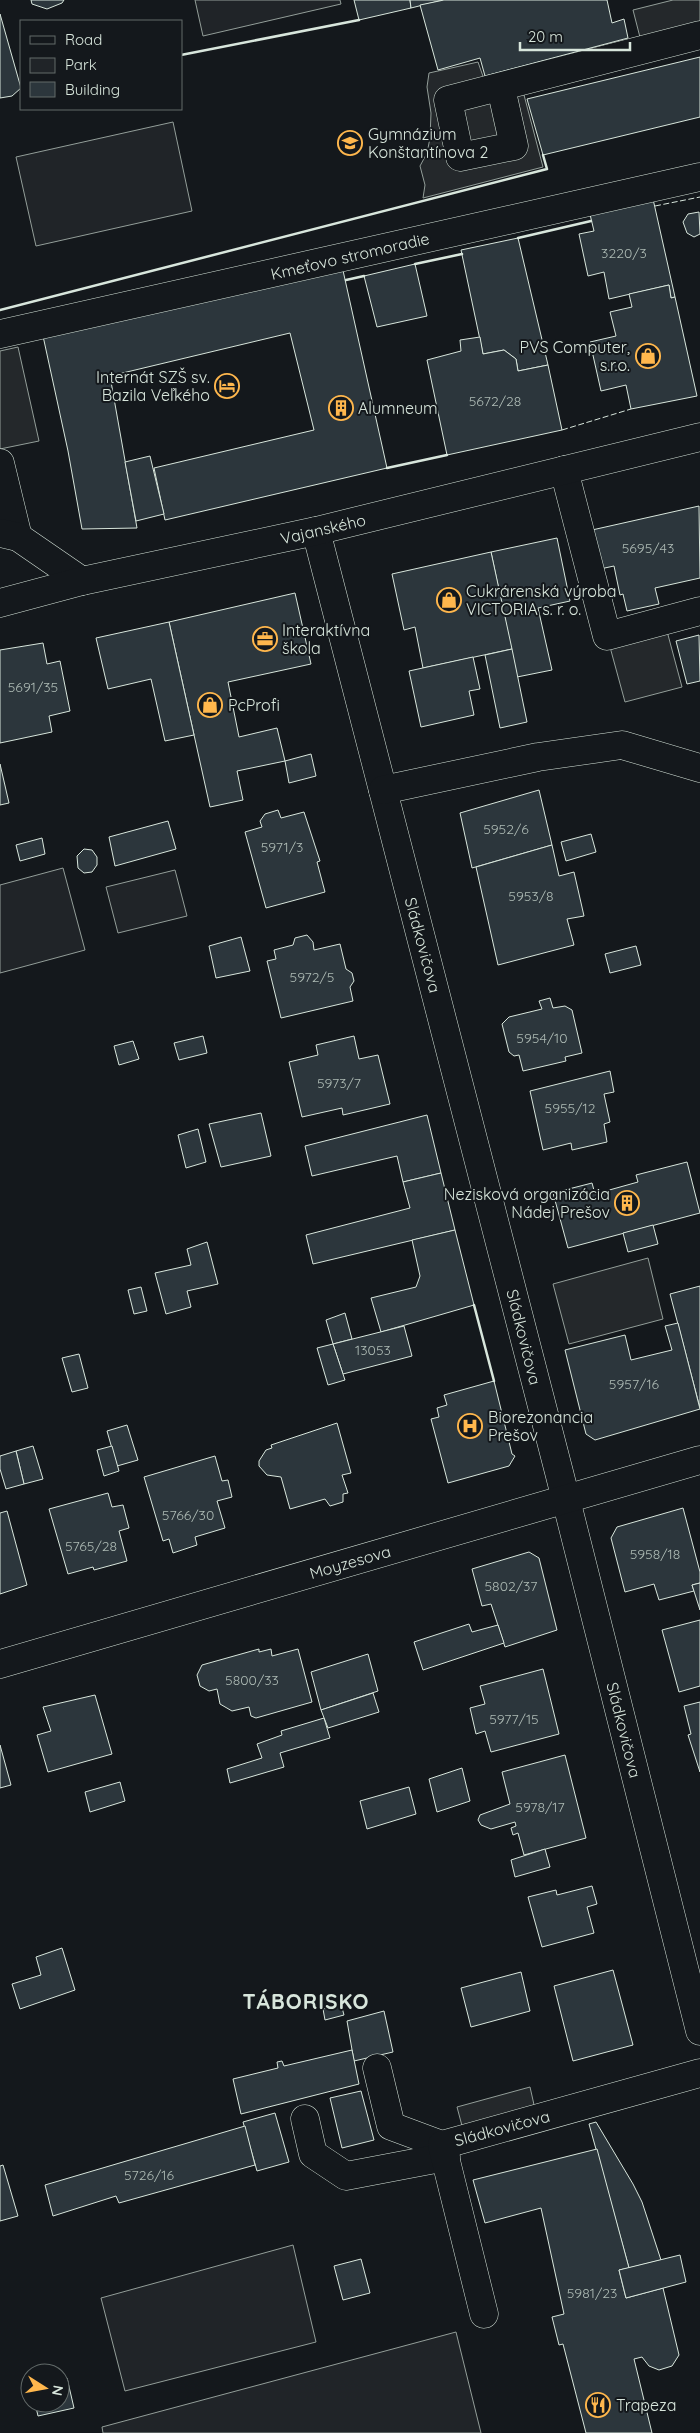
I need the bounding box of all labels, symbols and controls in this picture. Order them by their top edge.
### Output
legend [20,20,182,110]
scale bar [520,20,630,52]
text: 20 m [528,27,563,46]
text: Road [65,30,102,49]
text: Park [65,55,97,74]
text: Building [65,80,120,99]
place label: Gymnázium Konštantínova 2 [368,124,488,162]
school or university icon: Gymnázium Konštantínova 2 [337,130,363,156]
street label: Kmeťovo stromoradie [269,228,431,284]
house number: 3220/3 [601,244,647,262]
place label: PVS Computer, s.r.o. [519,337,630,375]
shop icon: PVS Computer, s.r.o. [635,343,661,369]
place label: Internát SZŠ sv. Bazila Veľkého [96,367,210,405]
hotel icon: Internát SZŠ sv. Bazila Veľkého [214,373,240,399]
house number: 5672/28 [469,392,521,410]
building icon: Alumneum [328,395,354,421]
place label: Alumneum [358,398,438,418]
street label: Vajanského [278,509,368,549]
house number: 5695/43 [622,539,674,557]
place label: Cukrárenská výroba VICTORIA s. r. o. [466,581,616,619]
shop icon: Cukrárenská výroba VICTORIA s. r. o. [436,587,462,613]
place label: Interaktívna škola [282,620,370,658]
office icon: Interaktívna škola [252,626,278,652]
house number: 5691/35 [8,678,58,696]
shop icon: PcProfi [197,692,223,718]
place label: PcProfi [228,695,280,715]
house number: 5952/6 [483,820,529,838]
house number: 5971/3 [261,838,303,856]
house number: 5953/8 [508,887,554,905]
street label: Sládkovičova [401,895,445,995]
house number: 5972/5 [290,968,334,986]
house number: 5954/10 [516,1029,568,1047]
house number: 5973/7 [317,1074,361,1092]
house number: 5955/12 [545,1099,596,1117]
place label: Nezisková organizácia Nádej Prešov [444,1184,610,1222]
building icon: Nezisková organizácia Nádej Prešov [614,1190,640,1216]
street label: Sládkovičova [502,1287,546,1387]
house number: 13053 [355,1341,391,1359]
house number: 5957/16 [609,1375,660,1393]
place label: Biorezonancia Prešov [488,1407,593,1445]
hospital icon: Biorezonancia Prešov [457,1413,483,1439]
house number: 5766/30 [162,1506,214,1524]
house number: 5765/28 [65,1537,117,1555]
street label: Moyzesova [307,1541,393,1583]
house number: 5958/18 [630,1545,680,1563]
house number: 5802/37 [484,1577,538,1595]
house number: 5800/33 [225,1671,279,1689]
street label: Sládkovičova [602,1680,646,1780]
house number: 5977/15 [489,1710,539,1728]
house number: 5978/17 [515,1798,565,1816]
district label: TÁBORISKO [242,1988,370,2014]
street label: Sládkovičova [452,2106,552,2150]
house number: 5726/16 [124,2166,175,2184]
house number: 5981/23 [567,2284,617,2302]
north arrow [20,2363,70,2413]
text: N [48,2384,68,2397]
restaurant icon: Trapeza [585,2392,611,2418]
place label: Trapeza [616,2395,676,2415]

